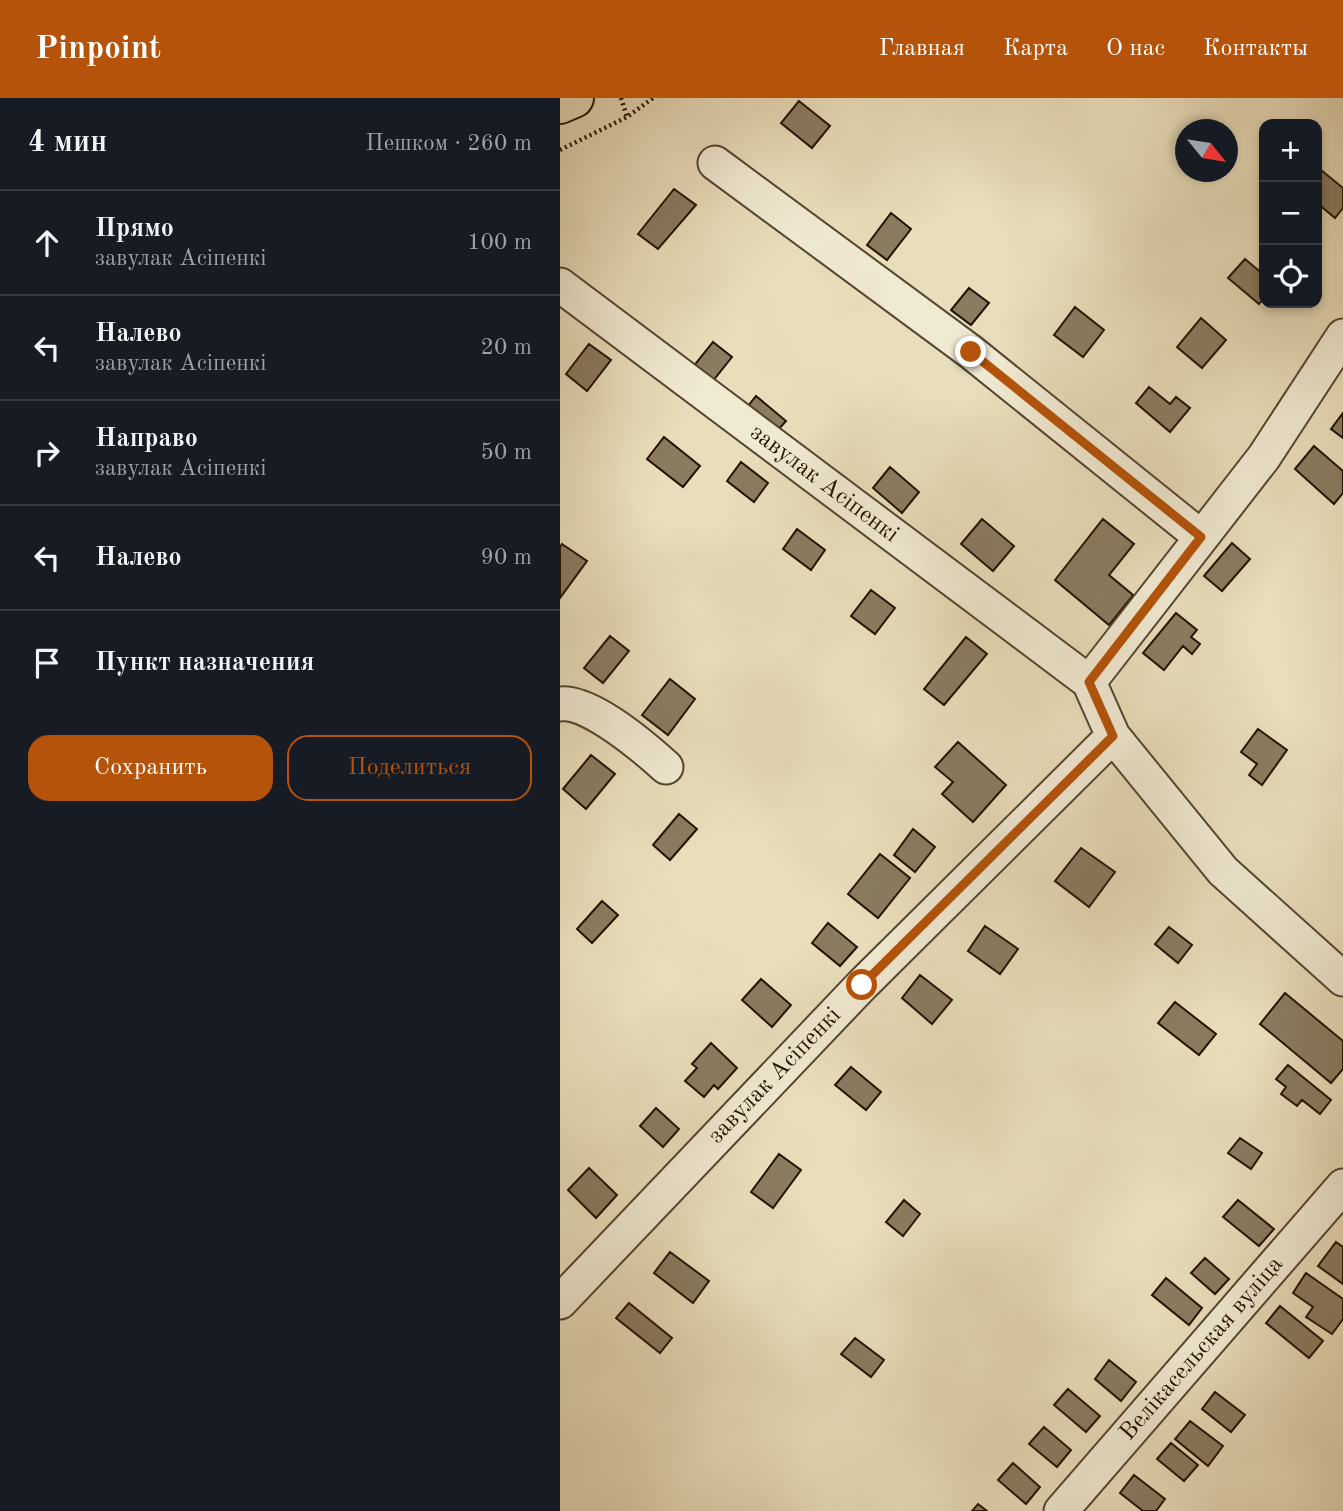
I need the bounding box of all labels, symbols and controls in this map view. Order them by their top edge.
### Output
text: Pinpoint [35,33,161,66]
text: Главная [879,37,965,61]
text: Карта [1003,37,1068,61]
text: О нас [1106,37,1165,61]
text: Контакты [1203,37,1308,61]
north arrow [1175,119,1238,182]
map controls [1259,119,1322,308]
button: + [1259,119,1322,182]
text: 4 мин [28,128,107,158]
text: Пешком · 260 m [366,132,532,155]
button: − [1259,182,1322,245]
text: Прямо [95,216,174,242]
icon: ahead [28,224,66,262]
text: 100 m [467,231,532,254]
button: locate [1259,245,1322,308]
text: завулак Асіпенкі [95,247,267,270]
text: Налево [95,321,182,347]
icon: left [28,329,66,367]
text: 20 m [481,336,532,359]
route end [955,336,986,367]
text: завулак Асіпенкі [95,352,267,375]
street label: завулак Асіпенкі [745,421,903,547]
text: Направо [95,426,198,452]
icon: right [28,434,66,472]
text: 50 m [481,441,532,464]
text: завулак Асіпенкі [95,457,267,480]
icon: left [28,539,66,577]
text: Налево [95,545,182,571]
text: 90 m [481,546,532,569]
icon: arrive [28,644,66,682]
text: Пункт назначения [95,650,314,676]
button: Сохранить [28,735,273,801]
button: Поделиться [287,735,532,801]
route start [846,969,877,1000]
street label: завулак Асіпенкі [704,1003,846,1149]
street label: Велікасельская вуліца [1116,1252,1288,1446]

